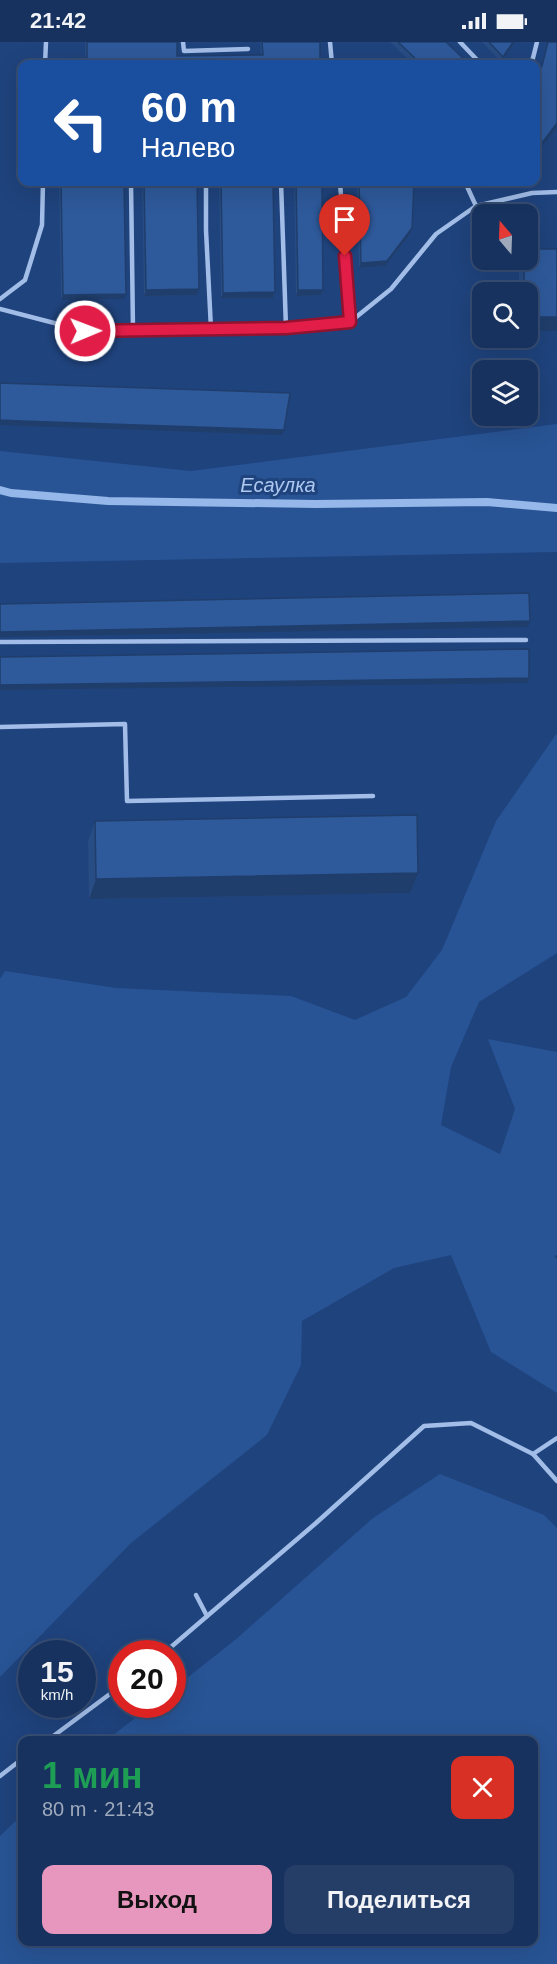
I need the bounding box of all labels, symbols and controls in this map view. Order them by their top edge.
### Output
text: 21:42 [30,8,86,33]
icon: left [42,84,120,162]
text: 60 m [141,84,237,131]
text: Налево [141,133,235,163]
pin [319,194,370,256]
icon: arrive [328,203,361,236]
north arrow [472,204,538,270]
map controls [472,204,538,426]
button: search [472,282,538,348]
position arrow [53,299,117,363]
button: layers [472,360,538,426]
water label: Есаулка [240,474,316,496]
speed limit sign: 20 [108,1640,186,1718]
text: 15 [40,1655,74,1688]
text: km/h [41,1686,73,1703]
text: 1 мин [42,1755,143,1796]
button: close [451,1756,514,1819]
text: 80 m · 21:43 [42,1798,154,1820]
button: Выход [42,1865,272,1934]
button: Поделиться [284,1865,514,1934]

